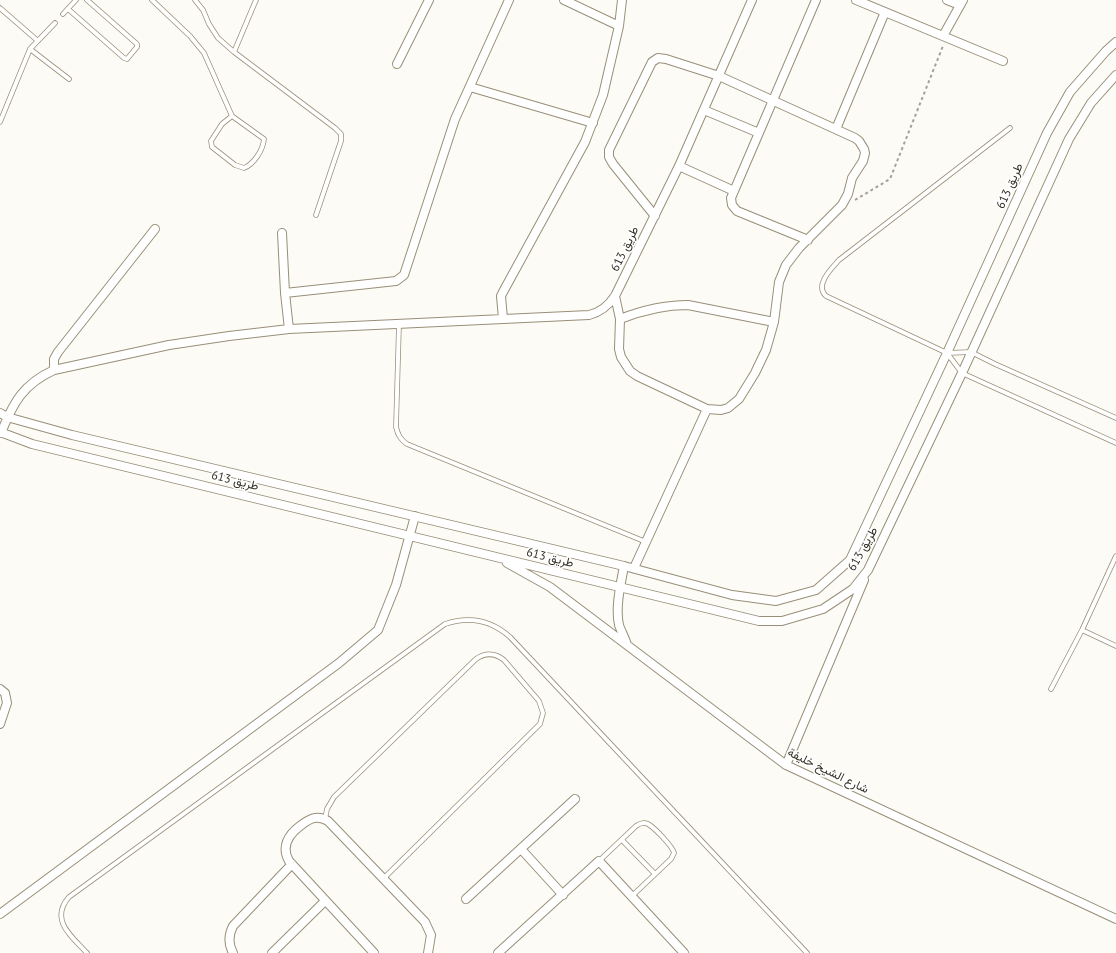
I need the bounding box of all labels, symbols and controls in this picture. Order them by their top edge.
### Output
street label: طريق 613 [994,161,1026,211]
street label: طريق 613 [608,224,642,274]
street label: طريق 613 [210,468,260,494]
street label: طريق 613 [845,524,881,574]
street label: طريق 613 [525,545,575,571]
street label: شارع الشيخ خليفة [785,745,871,797]

